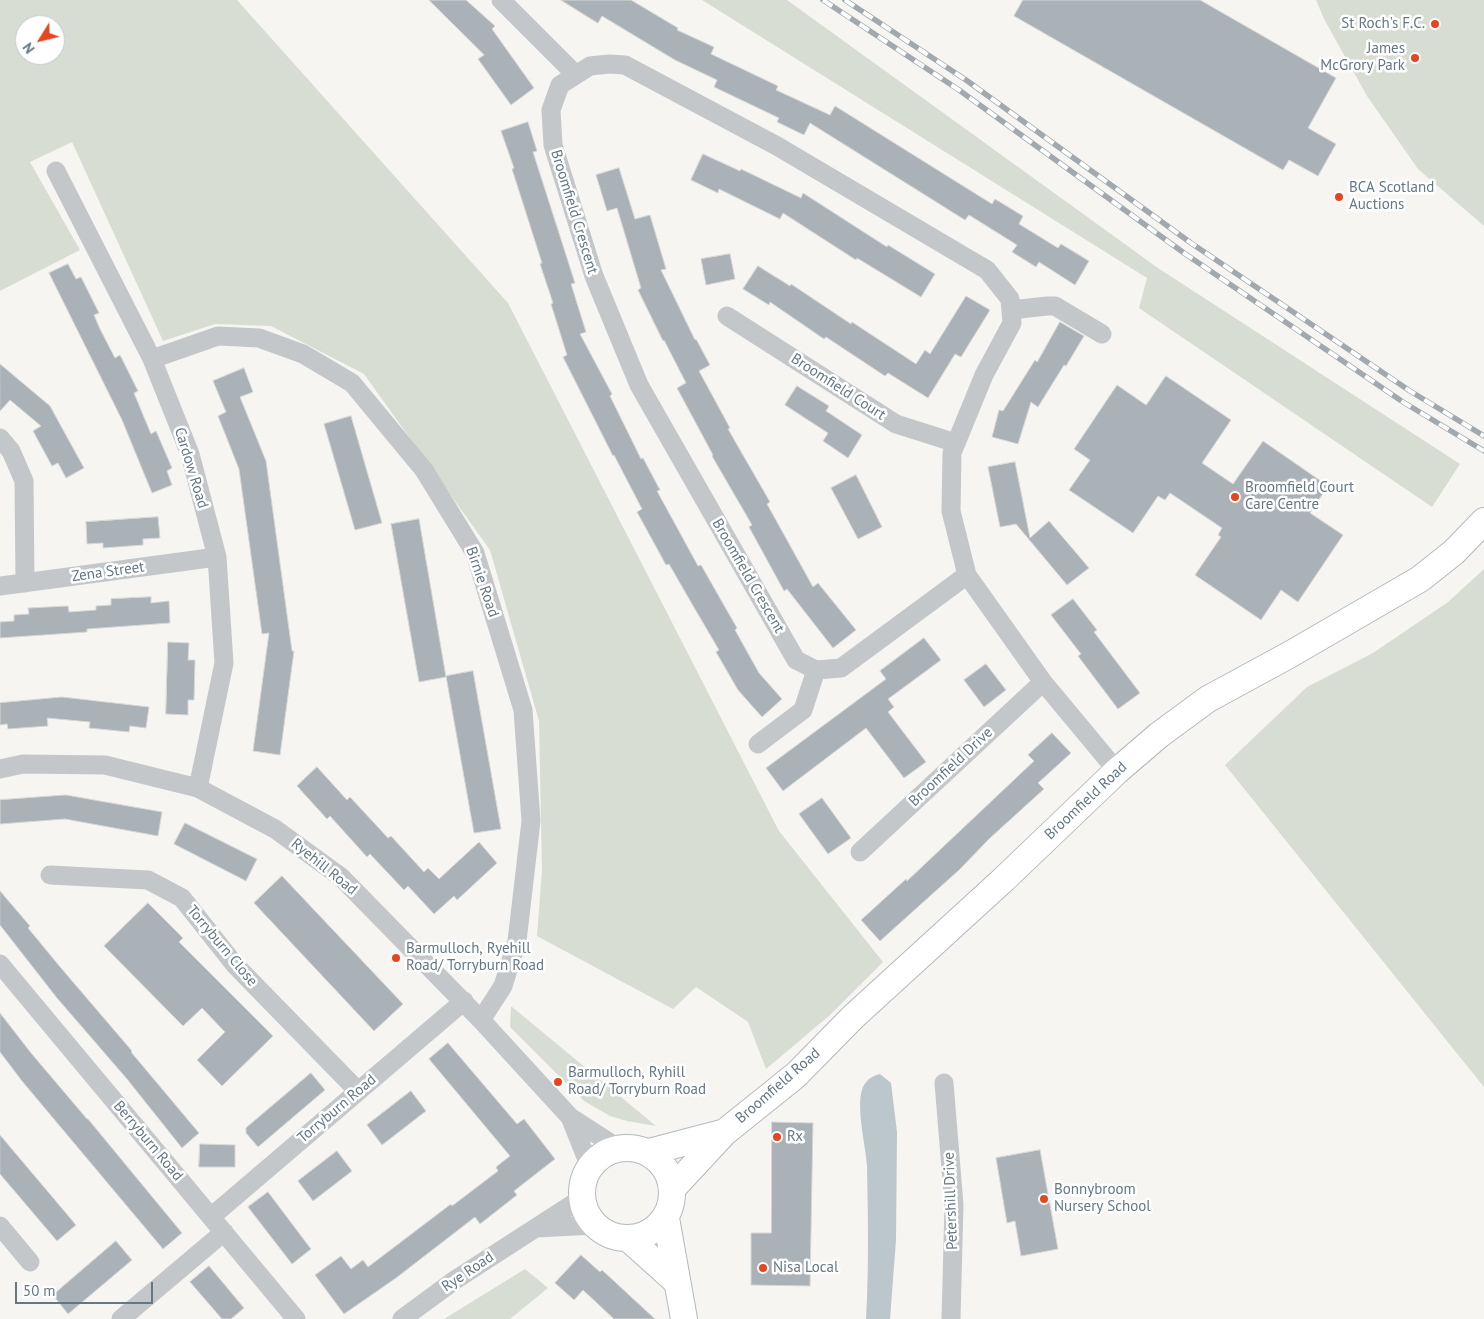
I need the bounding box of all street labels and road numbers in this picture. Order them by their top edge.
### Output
street label: Broomfield Crescent [547,148,601,276]
street label: Broomfield Court [787,350,889,424]
street label: Cardow Road [170,425,212,511]
street label: Broomfield Crescent [708,516,788,636]
street label: Birnie Road [462,544,502,620]
street label: Zena Street [71,558,145,586]
street label: Broomfield Drive [905,724,997,810]
street label: Broomfield Road [1041,758,1131,844]
street label: Ryehill Road [287,835,361,899]
street label: Torryburn Close [183,902,261,990]
street label: Broomfield Road [732,1044,824,1128]
street label: Torryburn Road [294,1071,380,1147]
street label: Berryburn Road [109,1097,187,1185]
street label: Petershill Drive [940,1152,962,1250]
street label: Rye Road [439,1248,497,1296]

